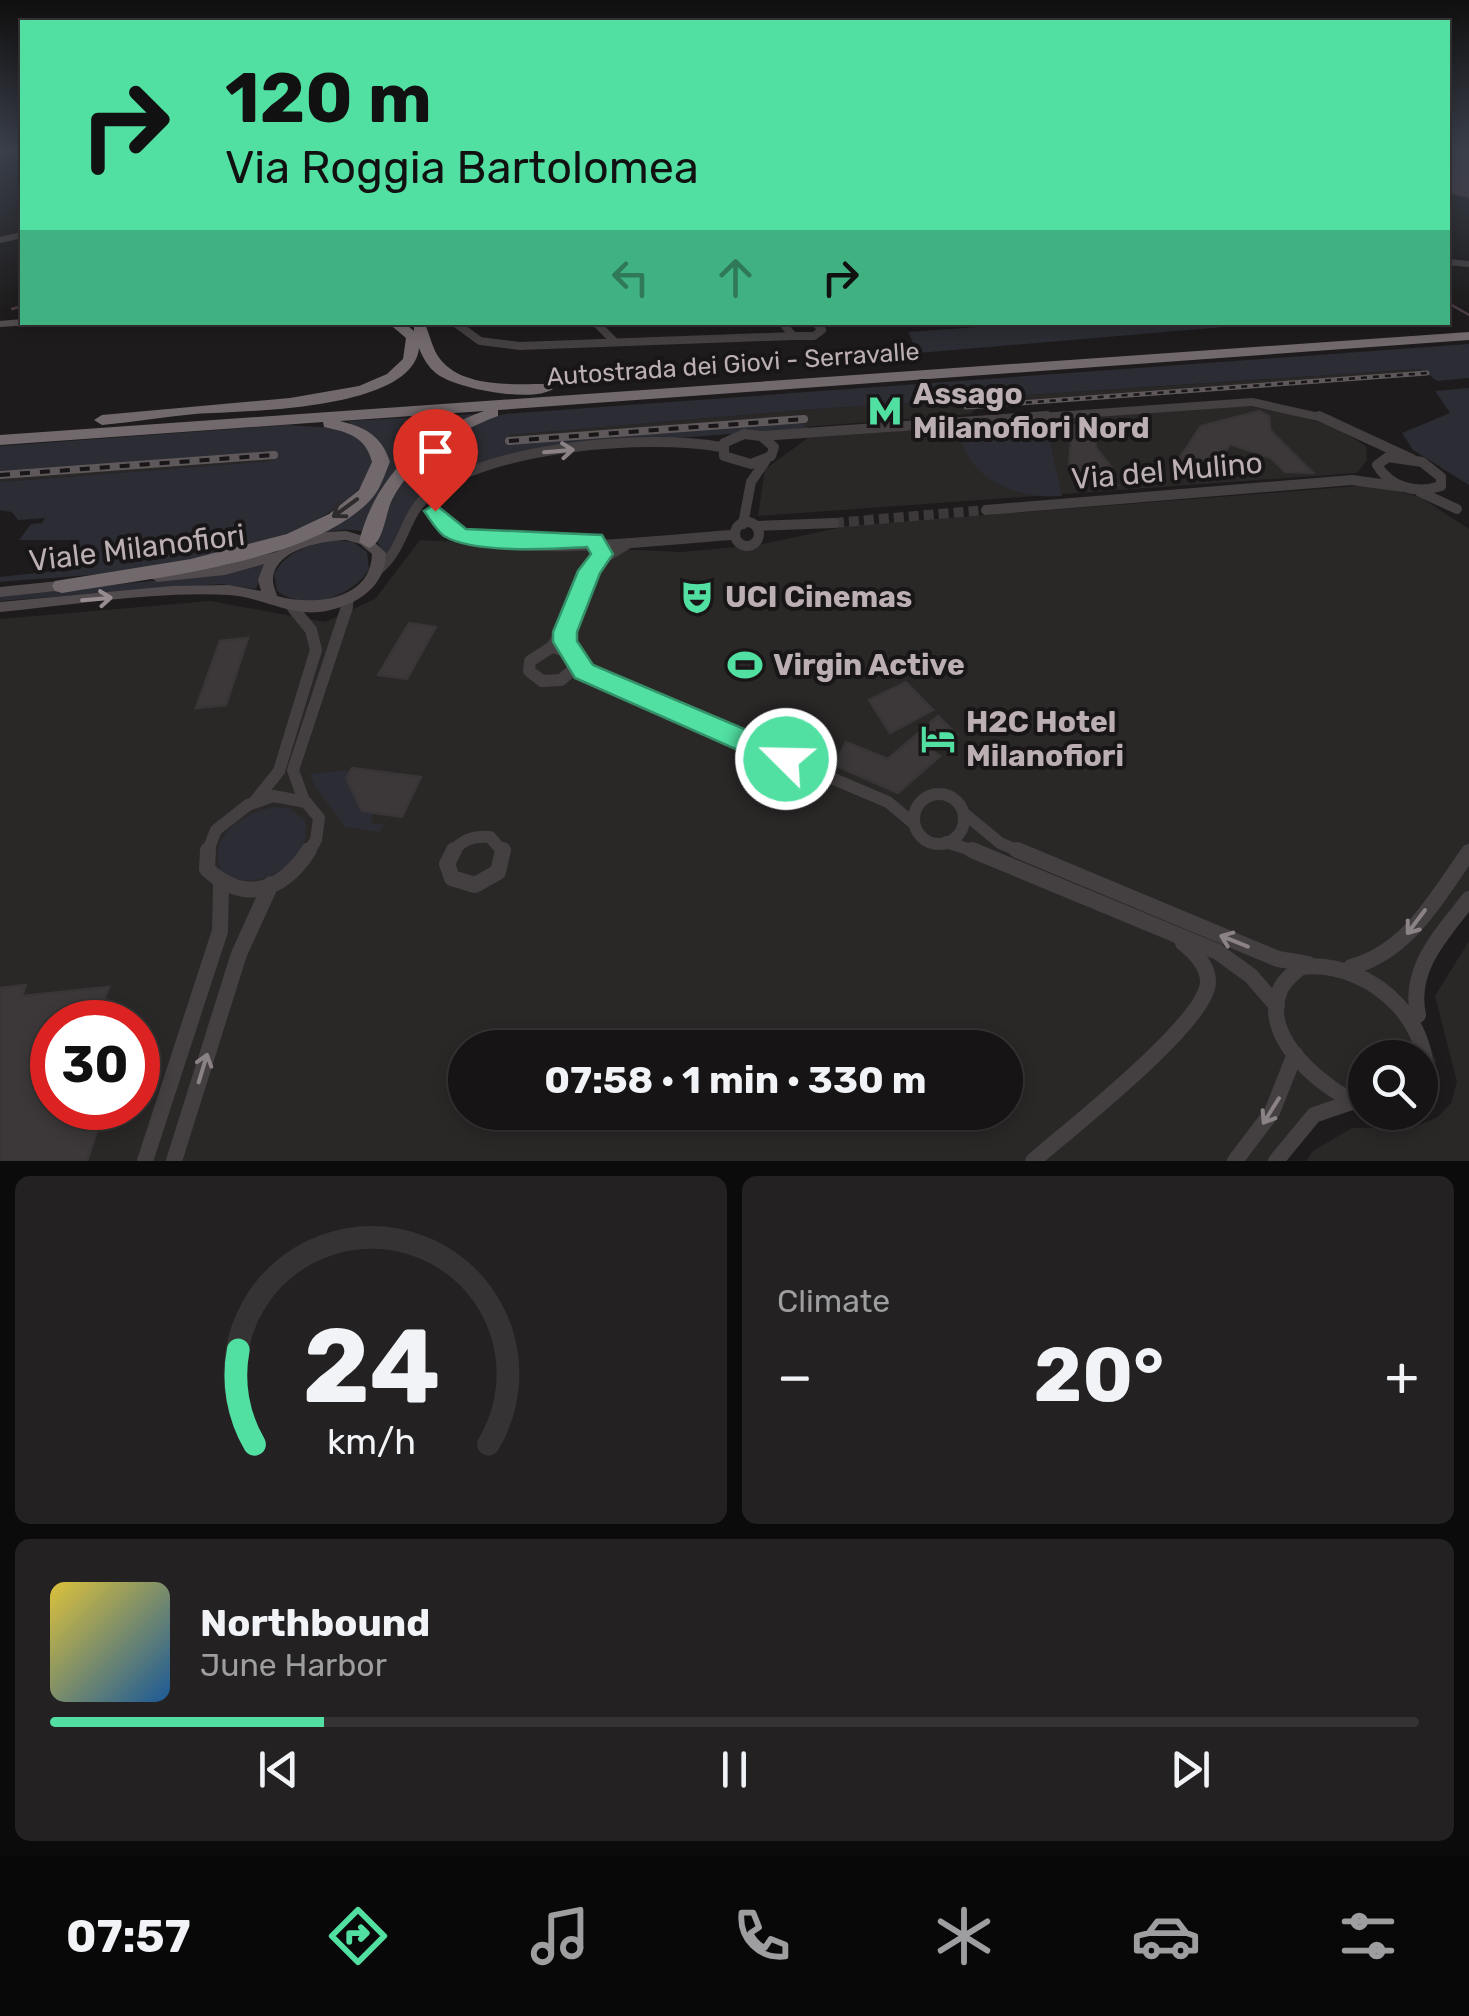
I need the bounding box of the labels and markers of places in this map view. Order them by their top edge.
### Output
place label: Assago Milanofiori Nord [913,376,1150,446]
metro station icon: Assago Milanofiori Nord [866,392,904,430]
pin [393,409,478,512]
theatre icon: UCI Cinemas [678,578,716,616]
place label: UCI Cinemas [725,579,912,615]
sports icon: Virgin Active [726,646,764,684]
place label: Virgin Active [773,647,965,683]
place label: H2C Hotel Milanofiori [966,704,1124,774]
hotel icon: H2C Hotel Milanofiori [919,720,957,758]

